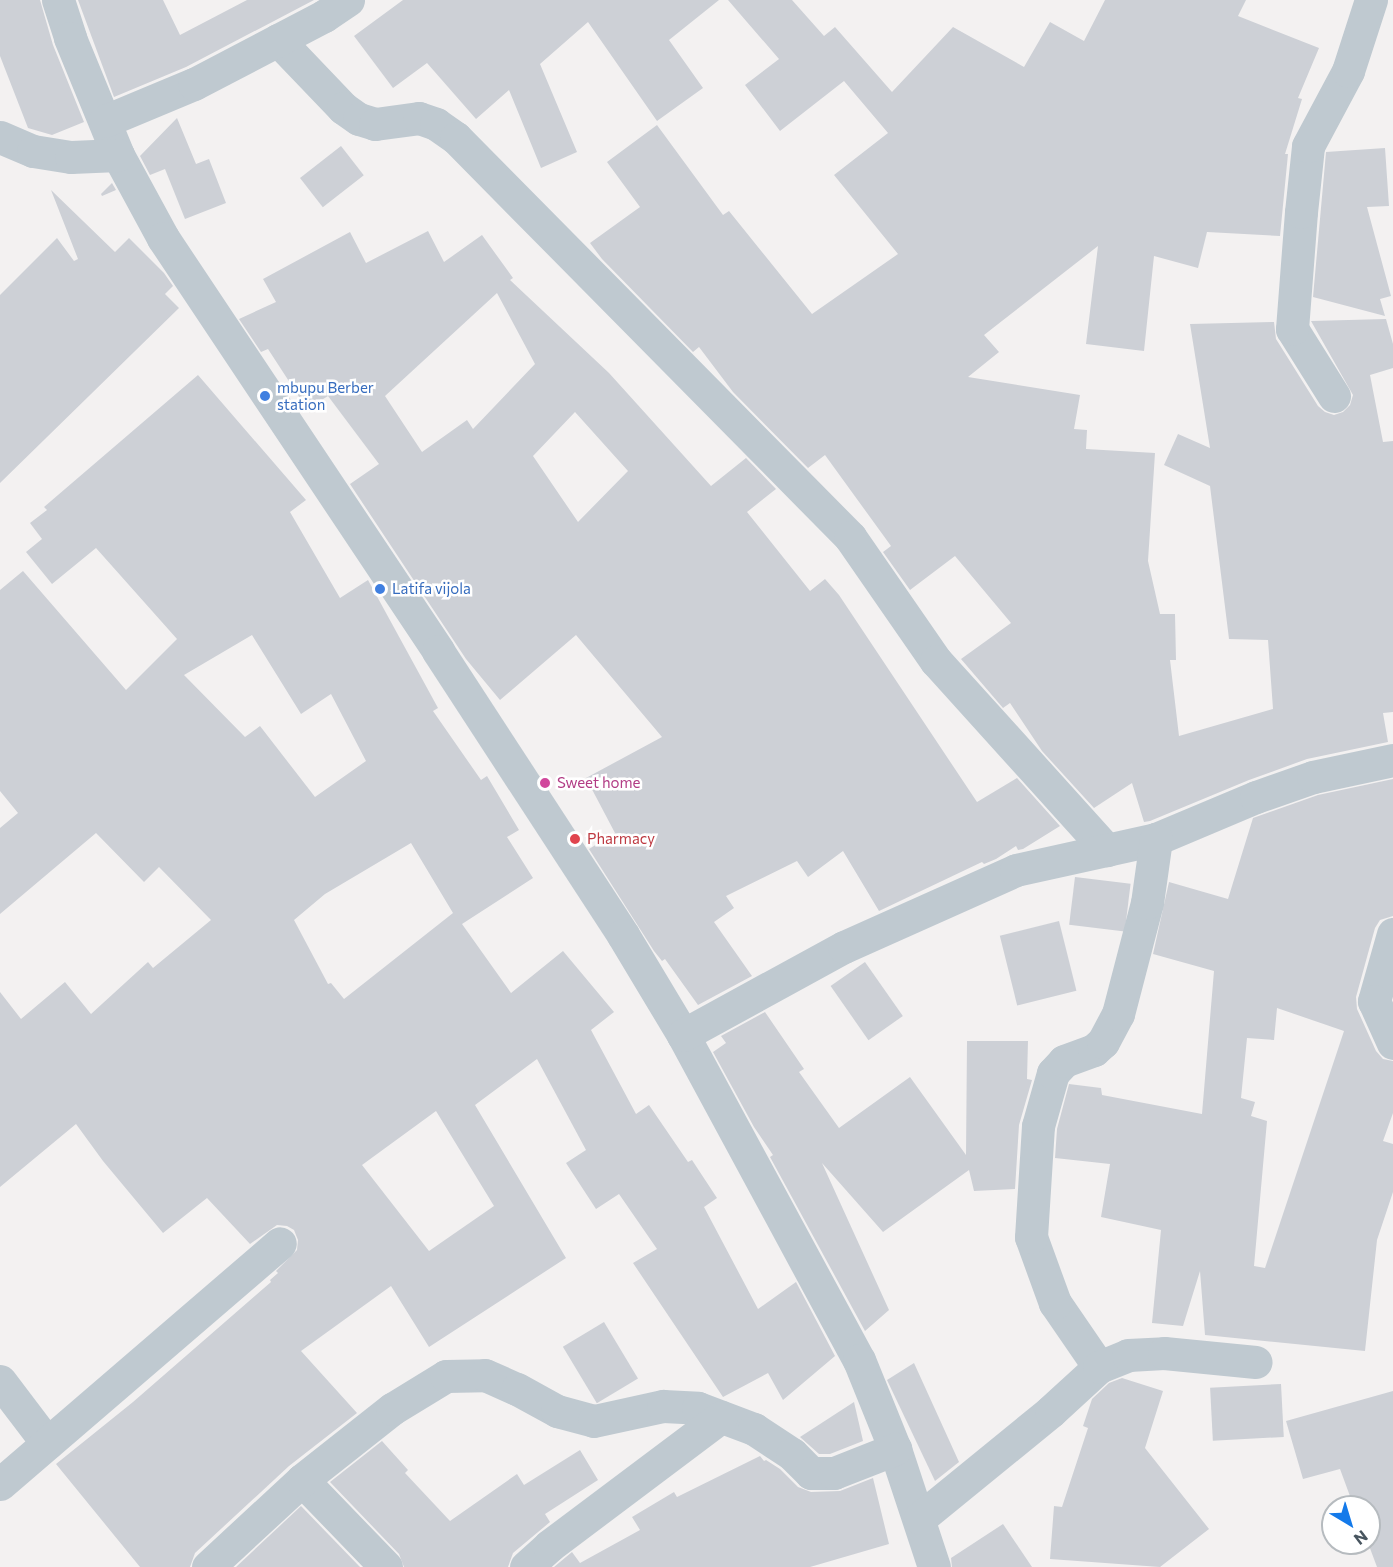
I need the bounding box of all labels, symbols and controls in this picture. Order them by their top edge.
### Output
place label: mbupu Berber station [277,378,374,413]
marker: mbupu Berber station [258,389,272,403]
place label: Latifa vijola [392,580,471,598]
marker: Latifa vijola [373,582,387,596]
place label: Sweet home [557,774,640,792]
marker: Sweet home [538,776,552,790]
place label: Pharmacy [587,830,655,848]
marker: Pharmacy [568,832,582,846]
north arrow [1321,1495,1381,1555]
text: N [1351,1527,1372,1549]

